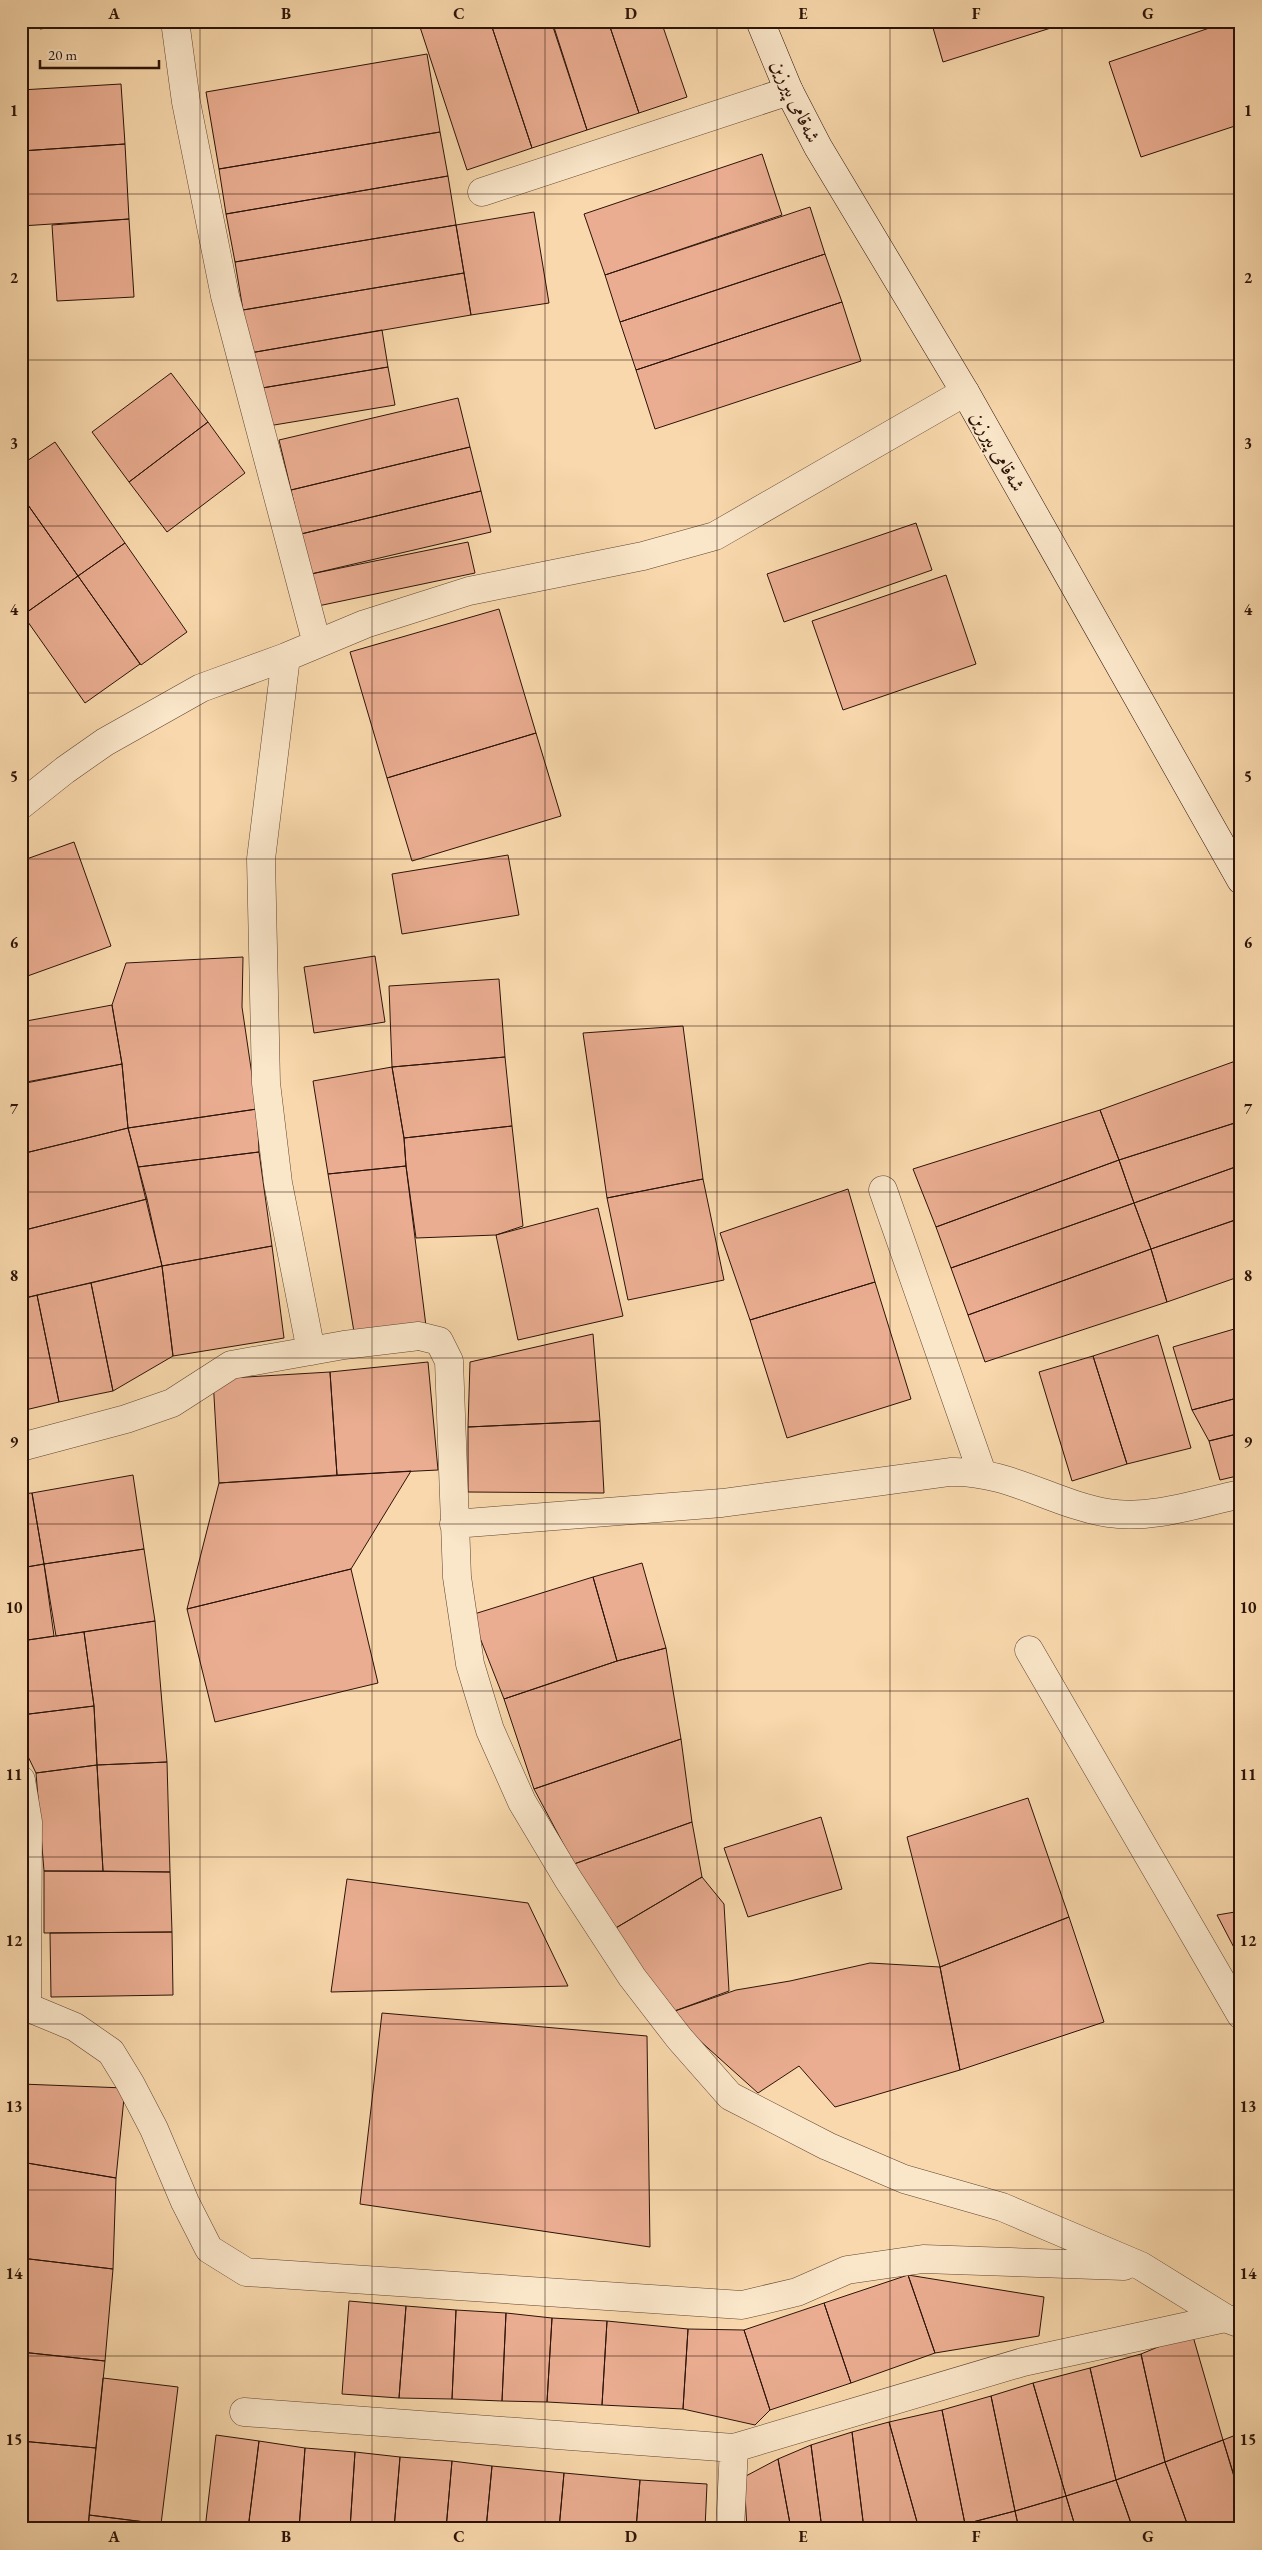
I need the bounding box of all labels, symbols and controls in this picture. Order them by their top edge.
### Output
text: A [107,3,120,24]
text: B [281,3,291,24]
text: C [453,3,465,24]
text: D [625,3,637,24]
text: E [798,3,808,24]
text: F [972,3,981,24]
text: G [1142,3,1154,24]
scale bar [40,38,159,70]
text: 20 m [48,45,77,64]
street label: شەقامی پیرزین [764,55,827,148]
text: 1 [10,100,18,121]
text: 1 [1244,100,1252,121]
text: 2 [10,267,19,288]
text: 2 [1244,267,1253,288]
street label: شەقامی پیرزین [963,406,1032,497]
text: 3 [10,433,18,454]
text: 3 [1244,433,1252,454]
text: 4 [10,599,19,620]
text: 4 [1244,599,1253,620]
text: 5 [10,766,18,787]
text: 5 [1244,766,1252,787]
text: 6 [10,932,19,953]
text: 6 [1244,932,1253,953]
text: 7 [10,1098,19,1119]
text: 7 [1244,1098,1253,1119]
text: 8 [10,1265,18,1286]
text: 8 [1244,1265,1252,1286]
text: 9 [10,1431,19,1452]
text: 9 [1244,1431,1253,1452]
text: 10 [6,1597,23,1618]
text: 10 [1240,1597,1257,1618]
text: 11 [6,1764,22,1785]
text: 11 [1240,1764,1256,1785]
text: 12 [6,1930,23,1951]
text: 12 [1240,1930,1257,1951]
text: 13 [6,2096,22,2117]
text: 13 [1240,2096,1256,2117]
text: 14 [6,2263,23,2284]
text: 14 [1240,2263,1257,2284]
text: 15 [6,2429,22,2450]
text: 15 [1240,2429,1256,2450]
text: A [107,2526,120,2547]
text: B [281,2526,291,2547]
text: C [453,2526,465,2547]
text: D [625,2526,637,2547]
text: E [798,2526,808,2547]
text: F [972,2526,981,2547]
text: G [1142,2526,1154,2547]

